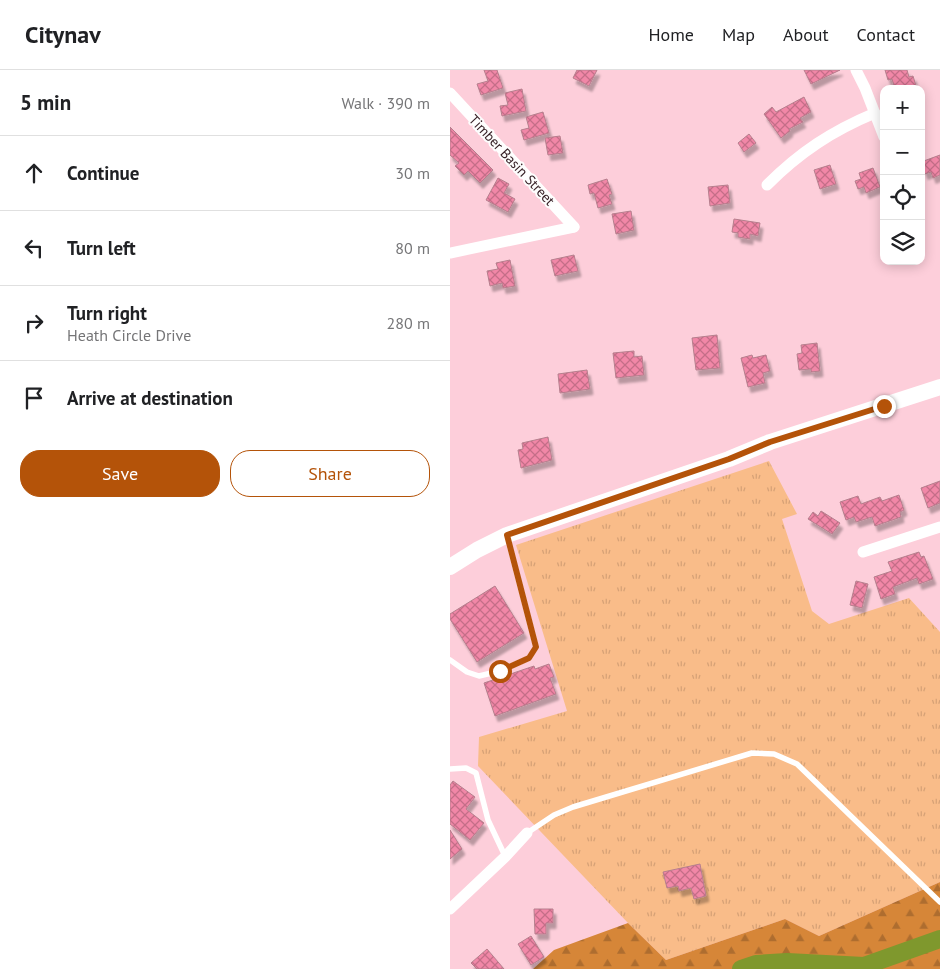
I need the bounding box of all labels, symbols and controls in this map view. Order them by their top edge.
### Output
text: Citynav [25,19,101,50]
text: Home [648,23,694,46]
text: Map [722,23,755,46]
text: About [783,23,829,46]
text: Contact [857,23,915,46]
map controls [880,85,925,265]
button: + [880,85,925,130]
text: 5 min [20,89,71,116]
text: Walk · 390 m [341,93,430,113]
street label: Timber Basin Street [465,111,559,209]
button: − [880,130,925,175]
icon: ahead [20,159,48,187]
text: Continue [67,161,139,185]
text: 30 m [395,163,430,183]
button: locate [880,175,925,220]
button: layers [880,220,925,265]
icon: left [20,234,48,262]
text: Turn left [67,236,136,260]
text: 80 m [395,238,430,258]
text: Turn right [67,301,147,325]
icon: right [20,309,48,337]
text: 280 m [387,313,430,333]
text: Heath Circle Drive [67,325,191,345]
icon: arrive [20,384,48,412]
text: Arrive at destination [67,386,233,410]
route end [873,395,896,418]
button: Save [20,450,220,497]
button: Share [230,450,430,497]
route start [489,660,512,683]

